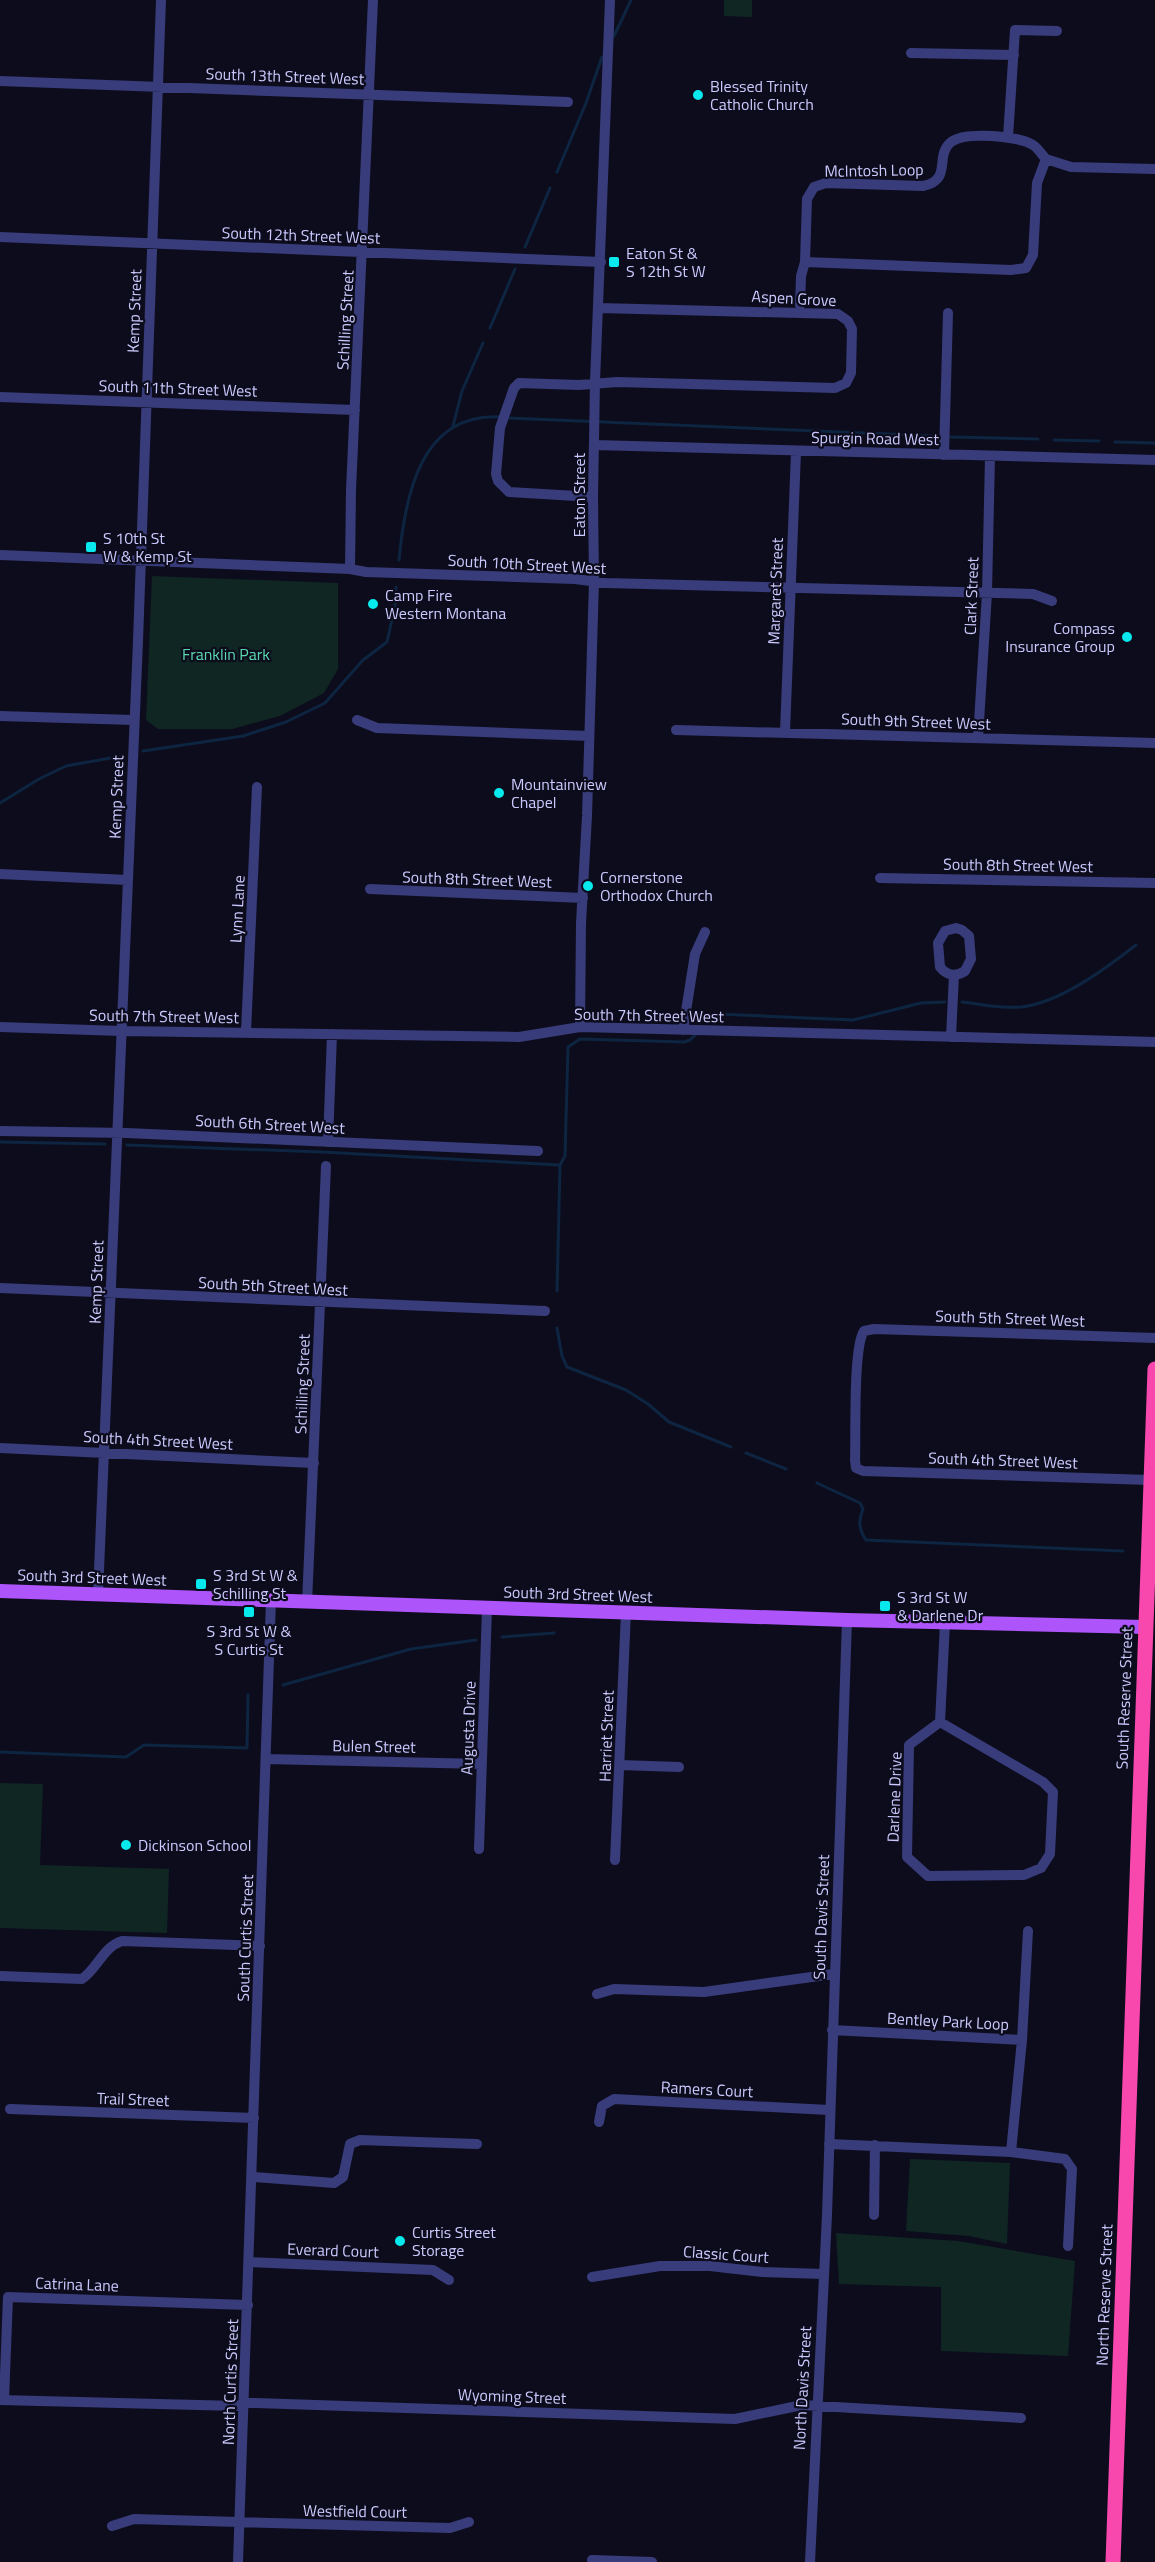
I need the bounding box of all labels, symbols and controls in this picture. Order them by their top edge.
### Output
street label: South 13th Street West [205,61,365,91]
place label: Blessed Trinity Catholic Church [710,74,814,116]
marker: Blessed Trinity Catholic Church [691,88,705,102]
street label: McIntosh Loop [824,157,924,183]
street label: South 12th Street West [221,220,381,250]
place label: Eaton St & S 12th St W [626,241,706,283]
marker: Eaton St & S 12th St W [607,255,621,269]
street label: Kemp Street [121,268,147,353]
street label: Schilling Street [330,269,360,371]
street label: Aspen Grove [751,284,837,312]
street label: South 11th Street West [98,373,258,403]
street label: Spurgin Road West [811,425,940,451]
street label: Eaton Street [567,452,591,537]
place label: S 10th St W & Kemp St [103,526,192,568]
street label: Margaret Street [761,537,789,645]
marker: S 10th St W & Kemp St [84,540,98,554]
street label: South 10th Street West [447,548,607,580]
street label: Clark Street [958,556,984,636]
place label: Camp Fire Western Montana [385,583,506,625]
marker: Camp Fire Western Montana [366,597,380,611]
place label: Compass Insurance Group [1005,616,1115,658]
marker: Compass Insurance Group [1120,630,1134,644]
park label: Franklin Park [182,642,270,666]
street label: South 9th Street West [841,706,992,736]
street label: Kemp Street [103,754,129,839]
place label: Mountainview Chapel [511,772,607,814]
marker: Mountainview Chapel [492,786,506,800]
street label: South 8th Street West [943,852,1093,878]
street label: South 8th Street West [402,864,553,894]
place label: Cornerstone Orthodox Church [600,865,713,907]
street label: Lynn Lane [223,875,251,943]
marker: Cornerstone Orthodox Church [581,879,595,893]
street label: South 7th Street West [574,1002,724,1028]
street label: South 7th Street West [89,1003,239,1029]
street label: South 6th Street West [195,1108,346,1140]
street label: Kemp Street [83,1239,109,1324]
street label: South 5th Street West [198,1270,349,1302]
street label: South 5th Street West [935,1303,1086,1333]
street label: Schilling Street [288,1333,316,1435]
street label: South 4th Street West [83,1424,234,1456]
street label: South 4th Street West [928,1445,1079,1475]
street label: South 3rd Street West [17,1562,167,1592]
place label: S 3rd St W & Schilling St [213,1563,298,1605]
marker: S 3rd St W & Schilling St [194,1577,208,1591]
street label: South 3rd Street West [503,1579,653,1609]
place label: S 3rd St W & Darlene Dr [897,1585,984,1627]
marker: S 3rd St W & Darlene Dr [878,1599,892,1613]
marker: S 3rd St W & S Curtis St [242,1605,256,1619]
place label: S 3rd St W & S Curtis St [207,1619,291,1661]
street label: South Reserve Street [1110,1626,1138,1770]
street label: Augusta Drive [454,1680,482,1776]
street label: Harriet Street [592,1689,620,1782]
street label: Bulen Street [332,1733,416,1759]
street label: Darlene Drive [880,1751,908,1843]
place label: Dickinson School [138,1833,251,1857]
marker: Dickinson School [119,1838,133,1852]
street label: South Davis Street [807,1854,835,1980]
street label: South Curtis Street [231,1874,259,2002]
street label: Bentley Park Loop [886,2006,1010,2036]
street label: Ramers Court [660,2075,754,2103]
street label: Trail Street [96,2086,170,2112]
place label: Curtis Street Storage [412,2220,496,2262]
street label: North Reserve Street [1090,2223,1118,2366]
marker: Curtis Street Storage [393,2234,407,2248]
street label: Everard Court [287,2236,380,2264]
street label: Classic Court [682,2239,770,2269]
street label: Catrina Lane [35,2271,119,2297]
street label: North Curtis Street [216,2318,244,2446]
street label: North Davis Street [787,2325,817,2451]
street label: Wyoming Street [457,2382,567,2410]
street label: Westfield Court [303,2498,408,2524]

